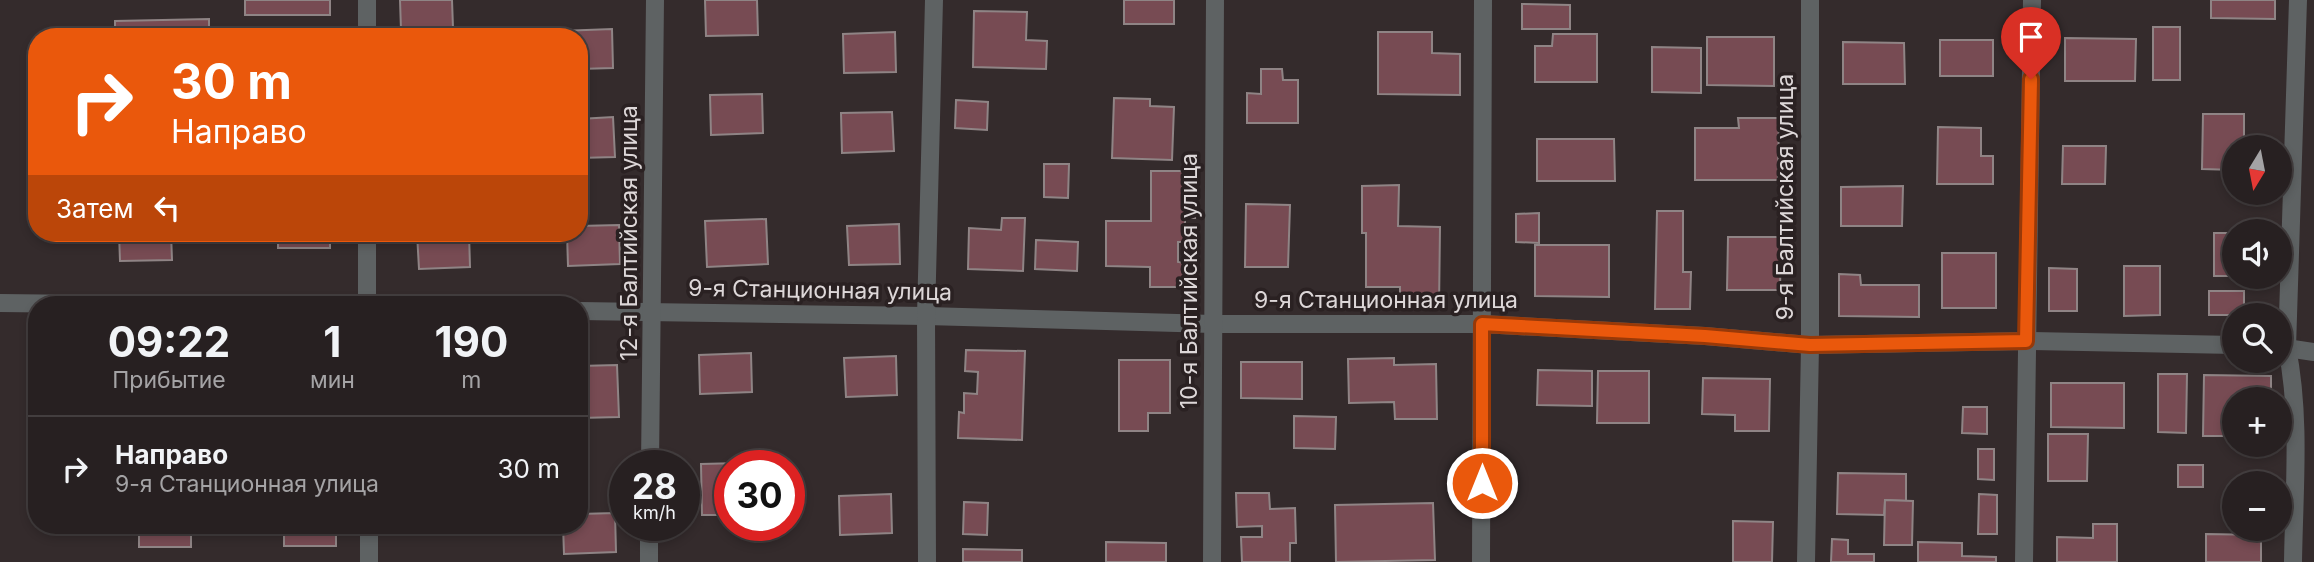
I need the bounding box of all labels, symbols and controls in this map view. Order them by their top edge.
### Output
pin [2001,7,2061,79]
icon: arrive [2012,18,2050,56]
text: 30 m [171,52,292,111]
icon: right [56,56,147,147]
street label: 9-я Балтийская улица [1771,74,1799,320]
street label: 12-я Балтийская улица [615,105,643,361]
text: Направо [171,112,307,151]
north arrow [2222,135,2292,205]
map controls [2222,135,2292,541]
street label: 10-я Балтийская улица [1175,153,1203,409]
icon: left [148,189,186,227]
text: Затем [56,193,134,224]
button: sound [2222,219,2292,289]
street label: 9-я Станционная улица [688,274,952,306]
street label: 9-я Станционная улица [1254,286,1518,314]
button: search [2222,303,2292,373]
text: 09:22 [108,316,230,367]
text: 1 [323,316,341,367]
text: 190 [435,316,508,367]
text: Прибытие [112,366,226,394]
text: мин [310,366,355,394]
text: m [461,366,482,394]
button: + [2222,387,2292,457]
text: Направо [115,439,228,470]
position arrow [1445,446,1519,520]
icon: right [56,450,94,488]
speed limit sign: 30 [714,450,805,541]
text: 30 m [497,453,560,484]
text: 28 [632,465,677,507]
text: 9-я Станционная улица [115,470,379,498]
button: − [2222,471,2292,541]
text: km/h [633,502,676,523]

